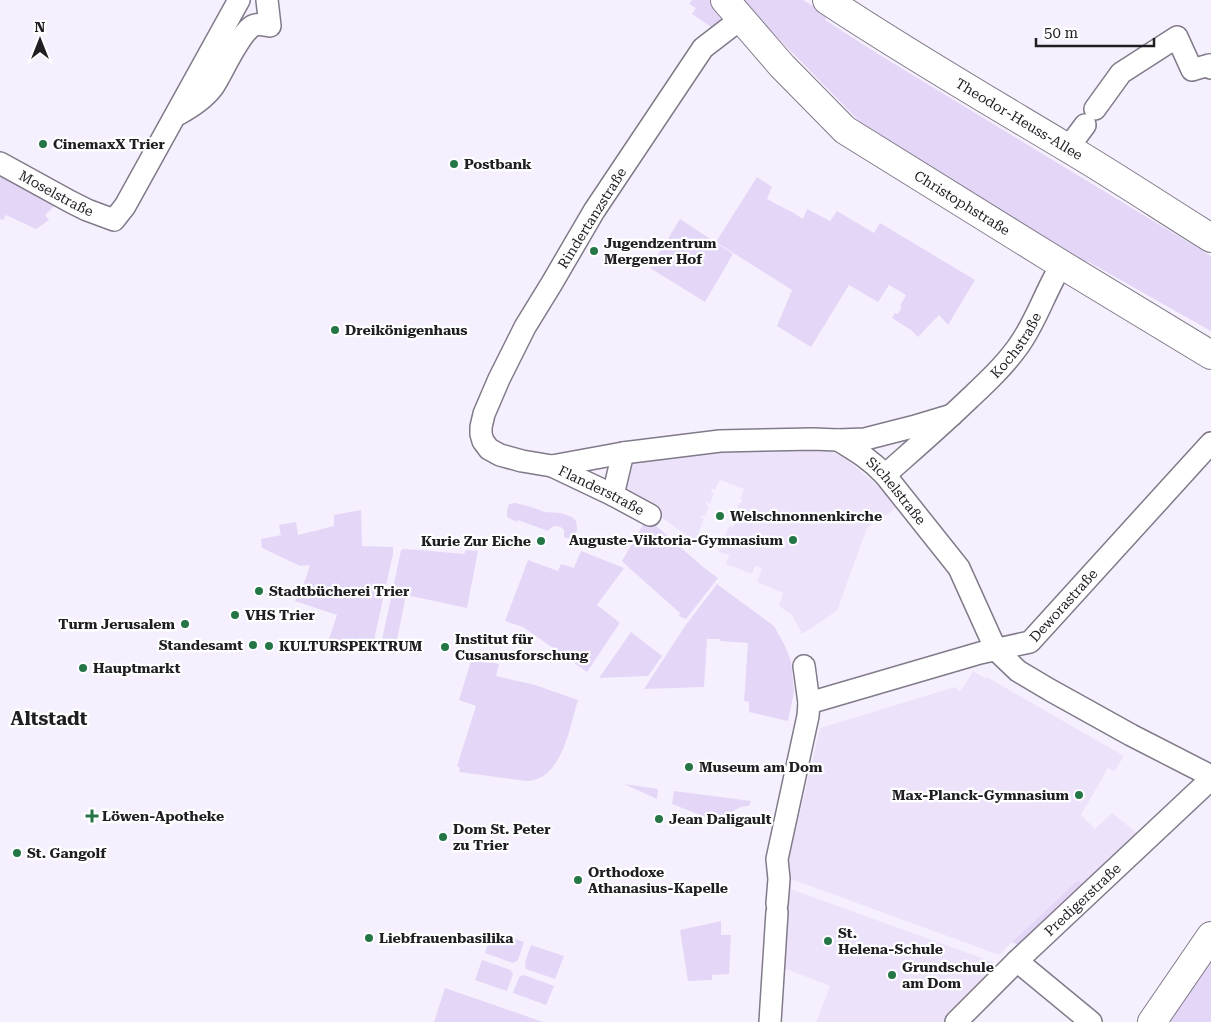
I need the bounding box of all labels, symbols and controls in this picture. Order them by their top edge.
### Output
north arrow [15,15,65,65]
scale bar [1036,15,1154,47]
text: N [35,19,46,35]
text: 50 m [1044,24,1079,42]
street label: Theodor-Heuss-Allee [953,75,1086,163]
place label: CinemaxX Trier [53,136,166,152]
marker: CinemaxX Trier [37,138,49,150]
place label: Postbank [464,156,532,172]
marker: Postbank [448,158,460,170]
street label: Rindertanzstraße [555,164,630,271]
street label: Moselstraße [16,167,96,220]
street label: Christophstraße [911,167,1013,239]
place label: Jugendzentrum Mergener Hof [604,235,717,267]
marker: Jugendzentrum Mergener Hof [588,245,600,257]
street label: Kochstraße [987,310,1044,381]
place label: Dreikönigenhaus [345,322,468,338]
marker: Dreikönigenhaus [329,324,341,336]
street label: Sichelstraße [863,454,929,528]
street label: Flanderstraße [556,462,647,518]
place label: Welschnonnenkirche [730,508,882,524]
marker: Welschnonnenkirche [714,510,726,522]
place label: Auguste-Viktoria-Gymnasium [569,532,783,548]
place label: Kurie Zur Eiche [421,533,531,549]
marker: Auguste-Viktoria-Gymnasium [787,534,799,546]
marker: Kurie Zur Eiche [535,535,547,547]
street label: Deworastraße [1026,565,1101,645]
place label: Stadtbücherei Trier [269,583,410,599]
marker: Stadtbücherei Trier [253,585,265,597]
place label: VHS Trier [245,607,315,623]
marker: VHS Trier [229,609,241,621]
place label: Turm Jerusalem [58,616,175,632]
marker: Turm Jerusalem [179,618,191,630]
place label: Institut für Cusanusforschung [455,631,589,663]
place label: Standesamt [159,637,243,653]
place label: KULTURSPEKTRUM [279,638,423,654]
marker: Standesamt [247,639,259,651]
marker: KULTURSPEKTRUM [263,640,275,652]
marker: Institut für Cusanusforschung [439,641,451,653]
place label: Hauptmarkt [93,660,181,676]
marker: Hauptmarkt [77,662,89,674]
district label: Altstadt [11,707,88,730]
place label: Museum am Dom [699,759,823,775]
marker: Museum am Dom [683,761,695,773]
place label: Max-Planck-Gymnasium [892,787,1070,803]
marker: Max-Planck-Gymnasium [1073,789,1085,801]
place label: Löwen-Apotheke [102,808,224,824]
marker: Löwen-Apotheke [86,810,98,822]
place label: Jean Daligault [669,811,772,827]
marker: Jean Daligault [653,813,665,825]
place label: Dom St. Peter zu Trier [453,821,551,853]
marker: Dom St. Peter zu Trier [437,831,449,843]
place label: St. Gangolf [27,845,107,861]
marker: St. Gangolf [11,847,23,859]
street label: Predigerstraße [1041,860,1124,939]
place label: Orthodoxe Athanasius-Kapelle [588,864,728,896]
marker: Orthodoxe Athanasius-Kapelle [572,874,584,886]
place label: St. Helena-Schule [838,925,943,957]
place label: Liebfrauenbasilika [379,930,514,946]
marker: Liebfrauenbasilika [363,932,375,944]
marker: St. Helena-Schule [822,935,834,947]
place label: Grundschule am Dom [902,959,994,991]
marker: Grundschule am Dom [886,969,898,981]

